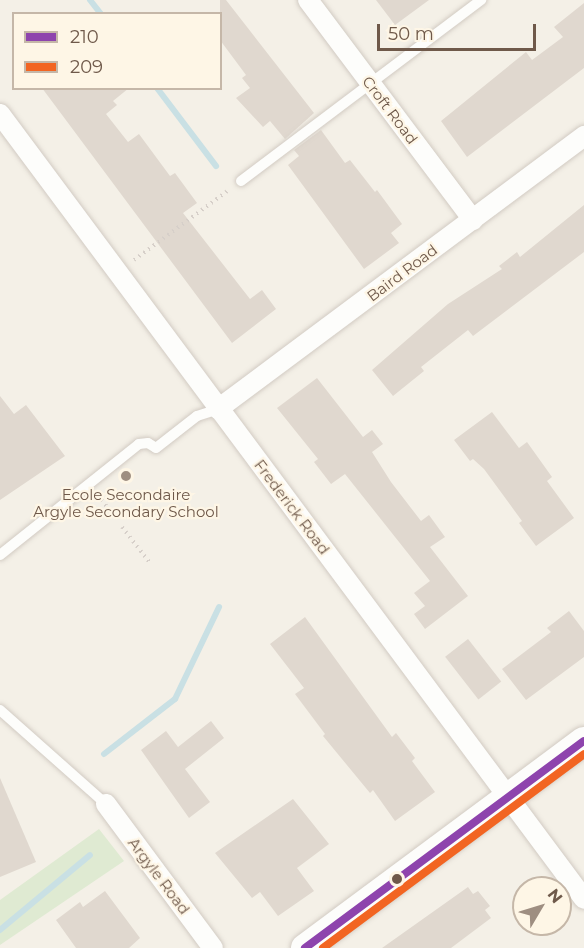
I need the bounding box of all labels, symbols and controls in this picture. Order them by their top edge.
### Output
legend [12,12,222,90]
scale bar [380,12,539,50]
text: 50 m [388,23,434,45]
text: 210 [70,26,99,48]
text: 209 [70,56,103,78]
street label: Croft Road [359,73,421,147]
street label: Baird Road [363,241,441,305]
street label: Frederick Road [251,456,333,558]
marker: Ecole Secondaire Argyle Secondary School [119,469,133,483]
place label: Ecole Secondaire Argyle Secondary School [33,485,219,520]
street label: Argyle Road [124,834,194,918]
unlabelled marker [391,873,403,885]
north arrow [512,876,572,936]
text: N [544,885,566,907]

